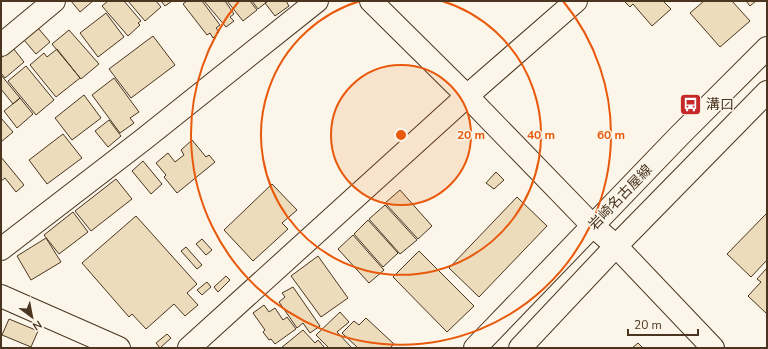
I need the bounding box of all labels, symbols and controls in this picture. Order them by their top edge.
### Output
bus stop icon: 溝口 [678,91,704,117]
place label: 溝口 [706,95,734,114]
text: 20 m [457,127,485,143]
text: 40 m [527,127,555,143]
text: 60 m [597,127,625,143]
centre of rings [394,128,408,142]
street label: 岩崎名古屋線 [584,161,656,234]
north arrow [12,297,52,337]
scale bar [628,311,698,337]
text: N [30,317,45,334]
text: 20 m [634,317,662,333]

